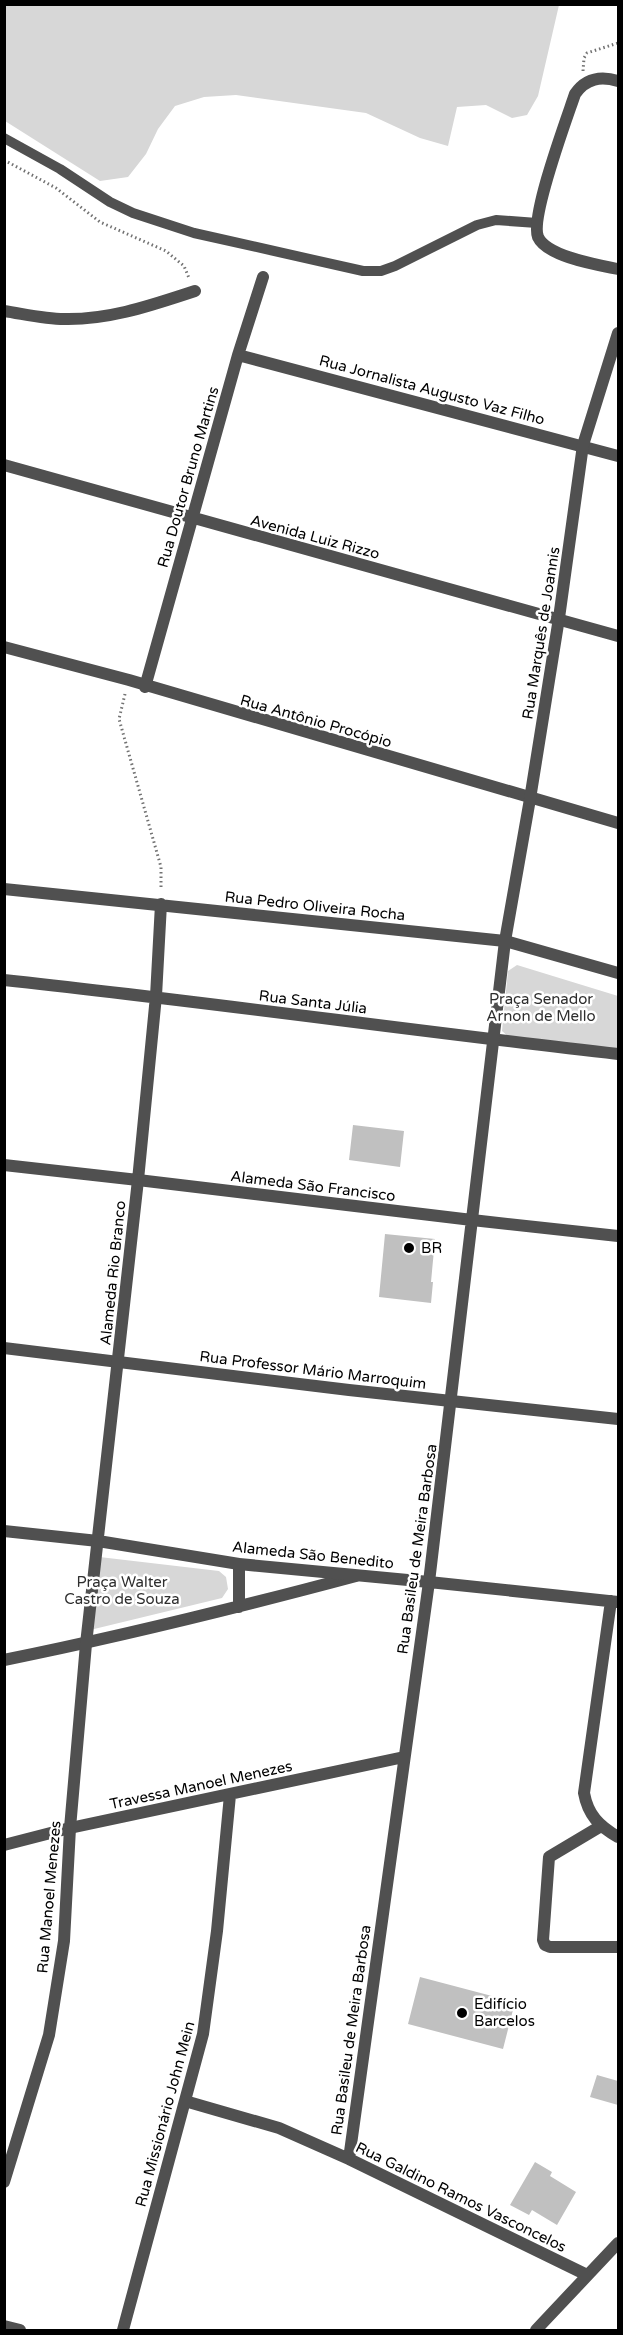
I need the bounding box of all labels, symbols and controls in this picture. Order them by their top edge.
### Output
street label: Rua Jornalista Augusto Vaz Filho [317,351,547,429]
street label: Rua Doutor Bruno Martins [153,384,223,570]
street label: Avenida Luiz Rizzo [248,511,382,563]
street label: Rua Marquês de Joannis [518,545,564,721]
street label: Rua Antônio Procópio [238,691,394,751]
street label: Rua Pedro Oliveira Rocha [224,888,406,924]
street label: Rua Santa Júlia [258,986,368,1018]
park label: Praça Senador Arnon de Mello [486,990,596,1025]
street label: Alameda São Francisco [230,1167,396,1205]
street label: Alameda Rio Branco [96,1200,130,1346]
place label: BR [421,1239,442,1257]
marker: BR [402,1241,416,1255]
street label: Rua Professor Mário Marroquim [199,1347,427,1393]
street label: Rua Basileu de Meira Barbosa [393,1443,441,1655]
street label: Alameda São Benedito [231,1538,395,1572]
park label: Praça Walter Castro de Souza [64,1573,180,1608]
street label: Travessa Manoel Menezes [108,1757,294,1813]
street label: Rua Manoel Menezes [33,1820,65,1974]
street label: Rua Basileu de Meira Barbosa [327,1924,375,2136]
place label: Edifício Barcelos [474,1995,535,2030]
marker: Edifício Barcelos [455,2006,469,2020]
street label: Rua Missionário John Mein [132,2019,198,2209]
street label: Rua Galdino Ramos Vasconcelos [353,2138,569,2256]

